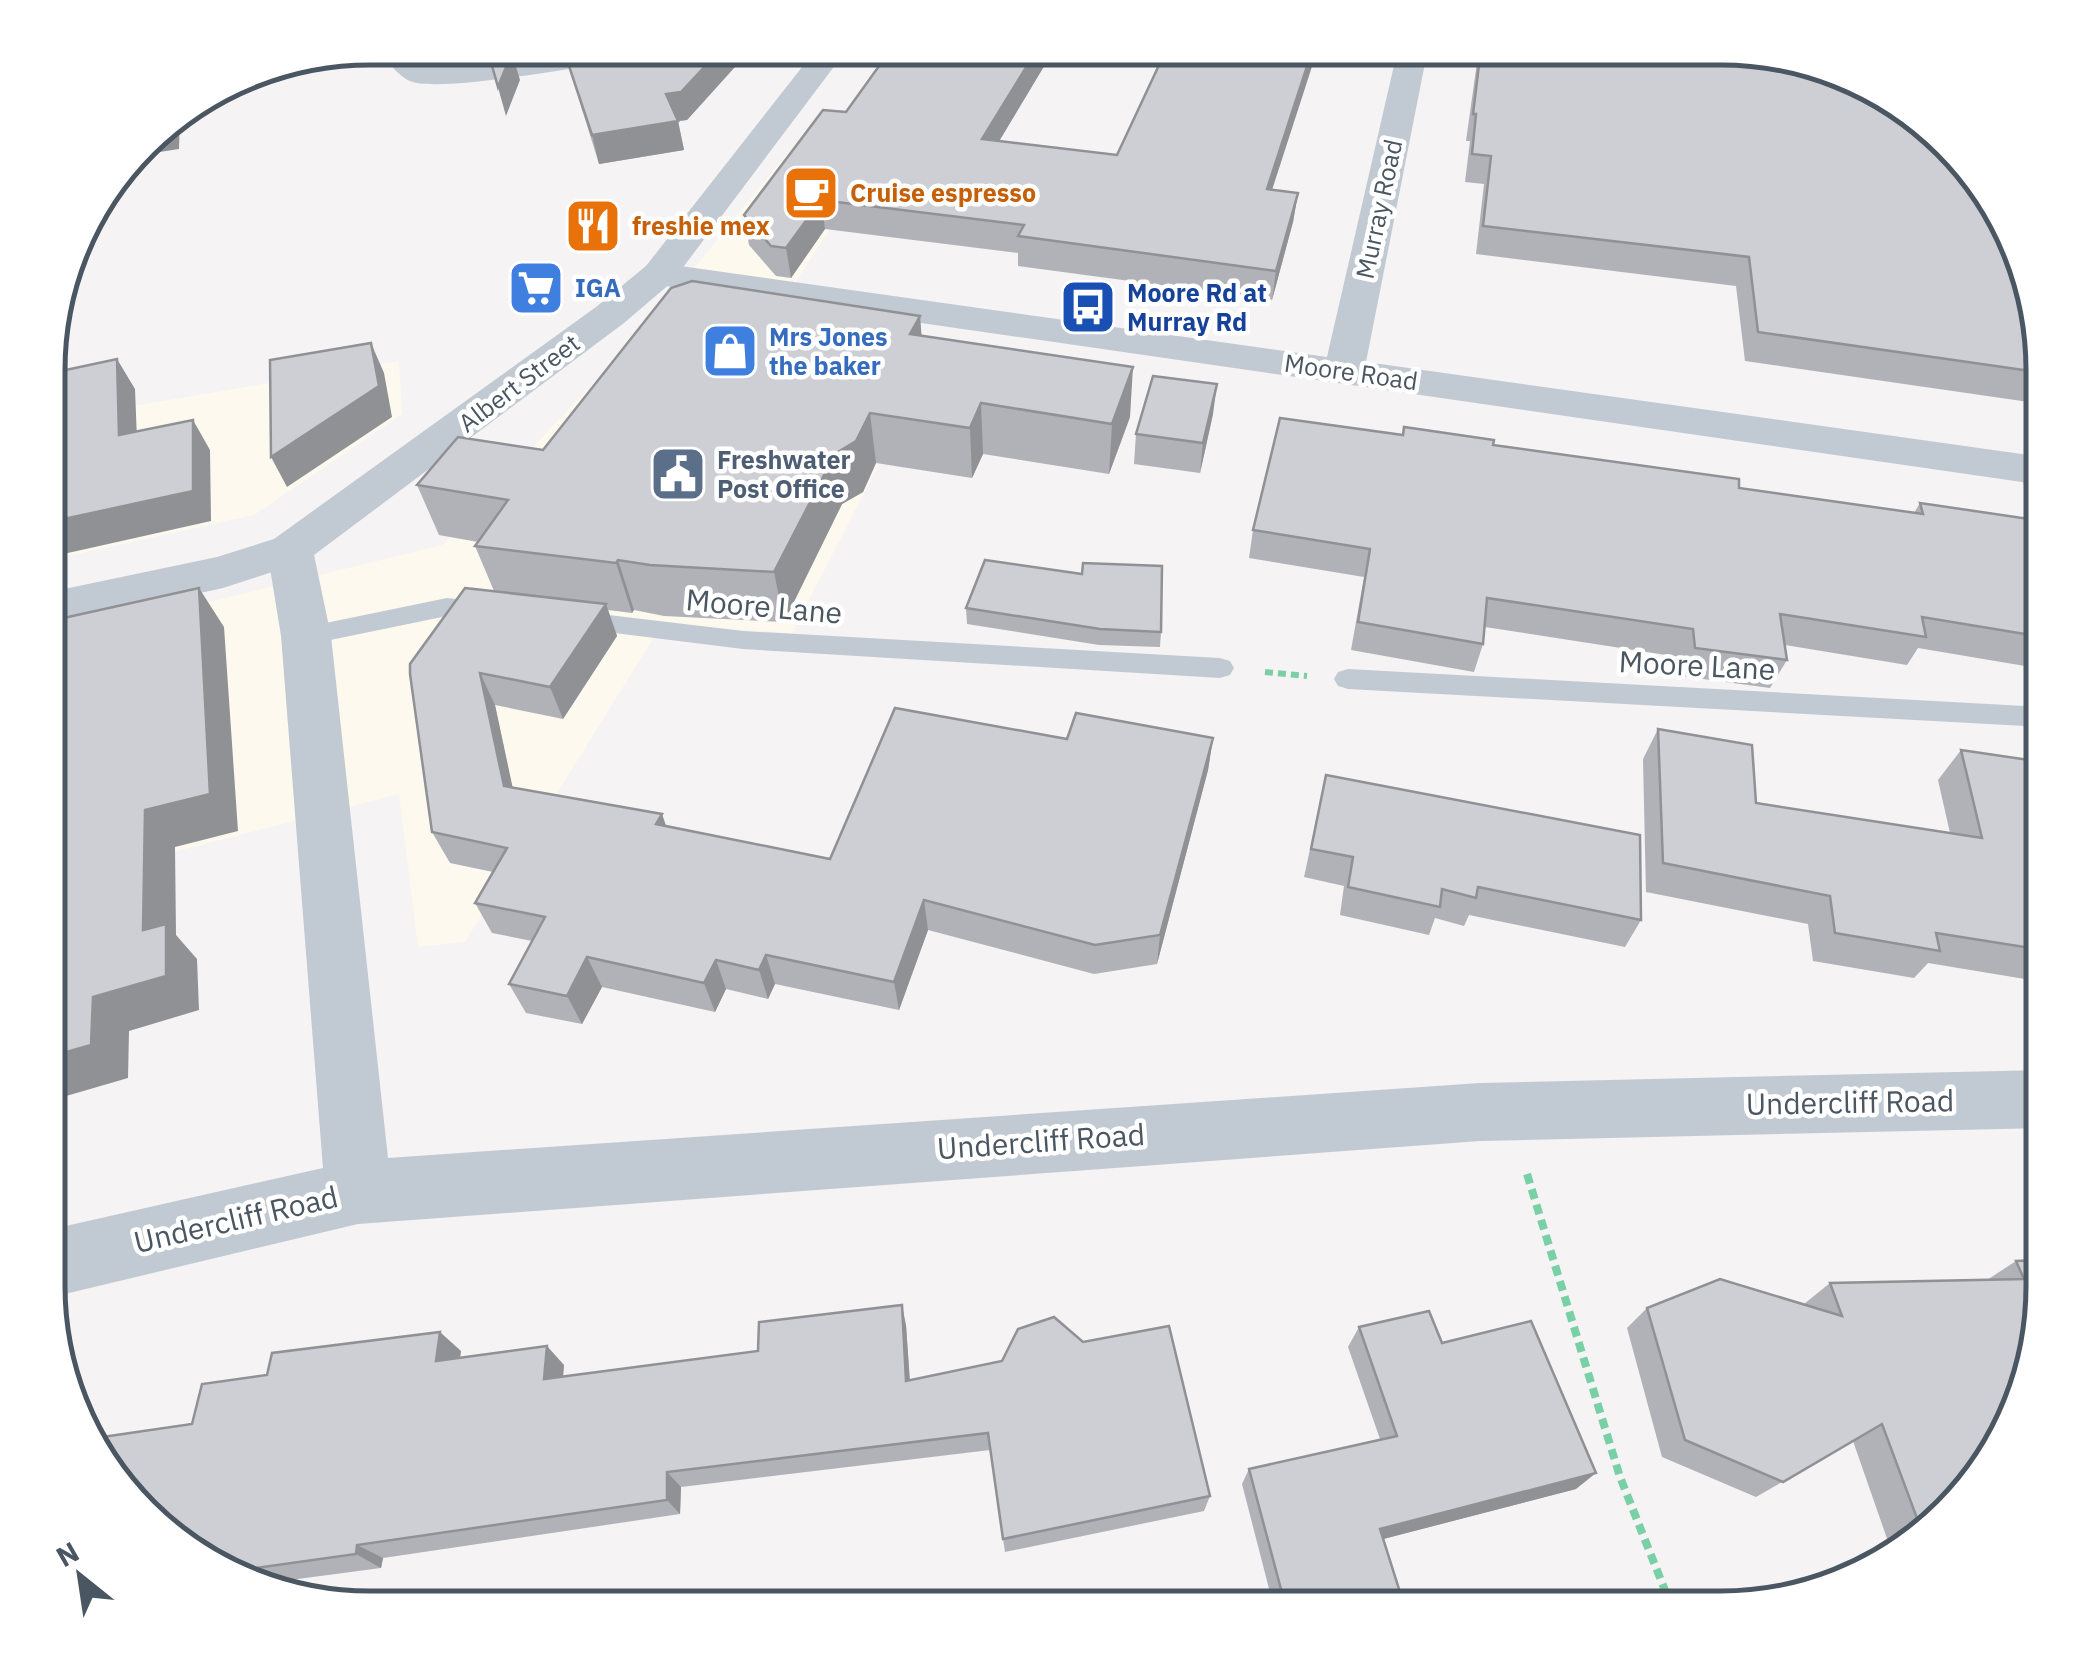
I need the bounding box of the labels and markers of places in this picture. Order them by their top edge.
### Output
cafe icon: Cruise espresso [781,163,841,223]
place label: Cruise espresso [850,176,1036,209]
restaurant icon: freshie mex [563,196,623,256]
place label: freshie mex [632,209,770,242]
supermarket icon: IGA [506,258,566,318]
place label: IGA [575,271,621,304]
place label: Moore Rd at Murray Rd [1127,276,1267,338]
bus stop icon: Moore Rd at Murray Rd [1058,277,1118,337]
place label: Mrs Jones the baker [769,320,888,382]
shop icon: Mrs Jones the baker [700,321,760,381]
place label: Freshwater Post Office [717,443,851,505]
public building icon: Freshwater Post Office [648,444,708,504]

